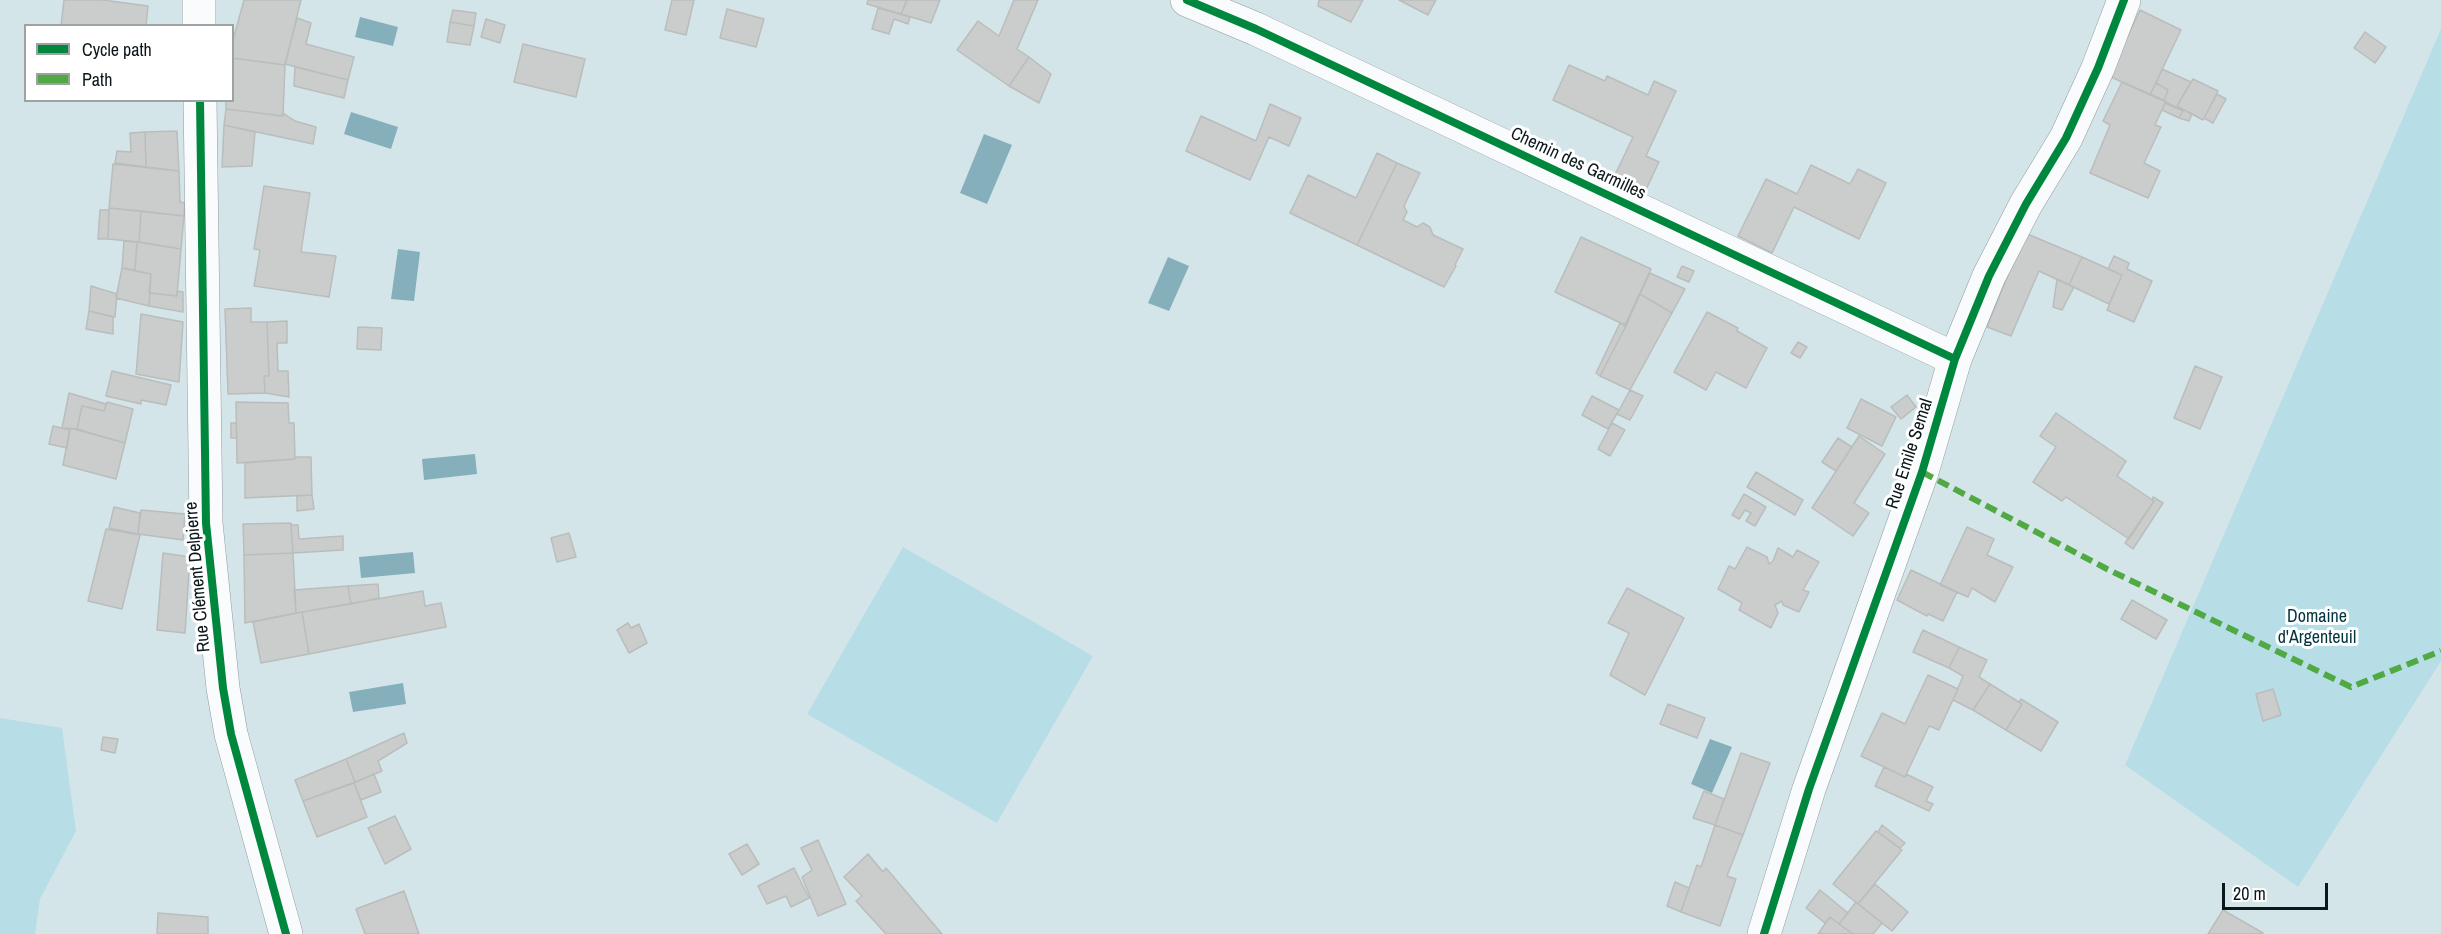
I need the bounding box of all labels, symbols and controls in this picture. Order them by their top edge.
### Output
legend [24,24,234,102]
text: Cycle path [82,37,152,62]
text: Path [82,67,112,92]
street label: Chemin des Garmilles [1507,123,1649,205]
street label: Rue Emile Semal [1882,396,1938,512]
street label: Rue Clément Delpierre [181,501,215,653]
park label: Domaine d'Argenteuil [2278,606,2356,648]
scale bar [2225,871,2332,909]
text: 20 m [2233,881,2266,906]

